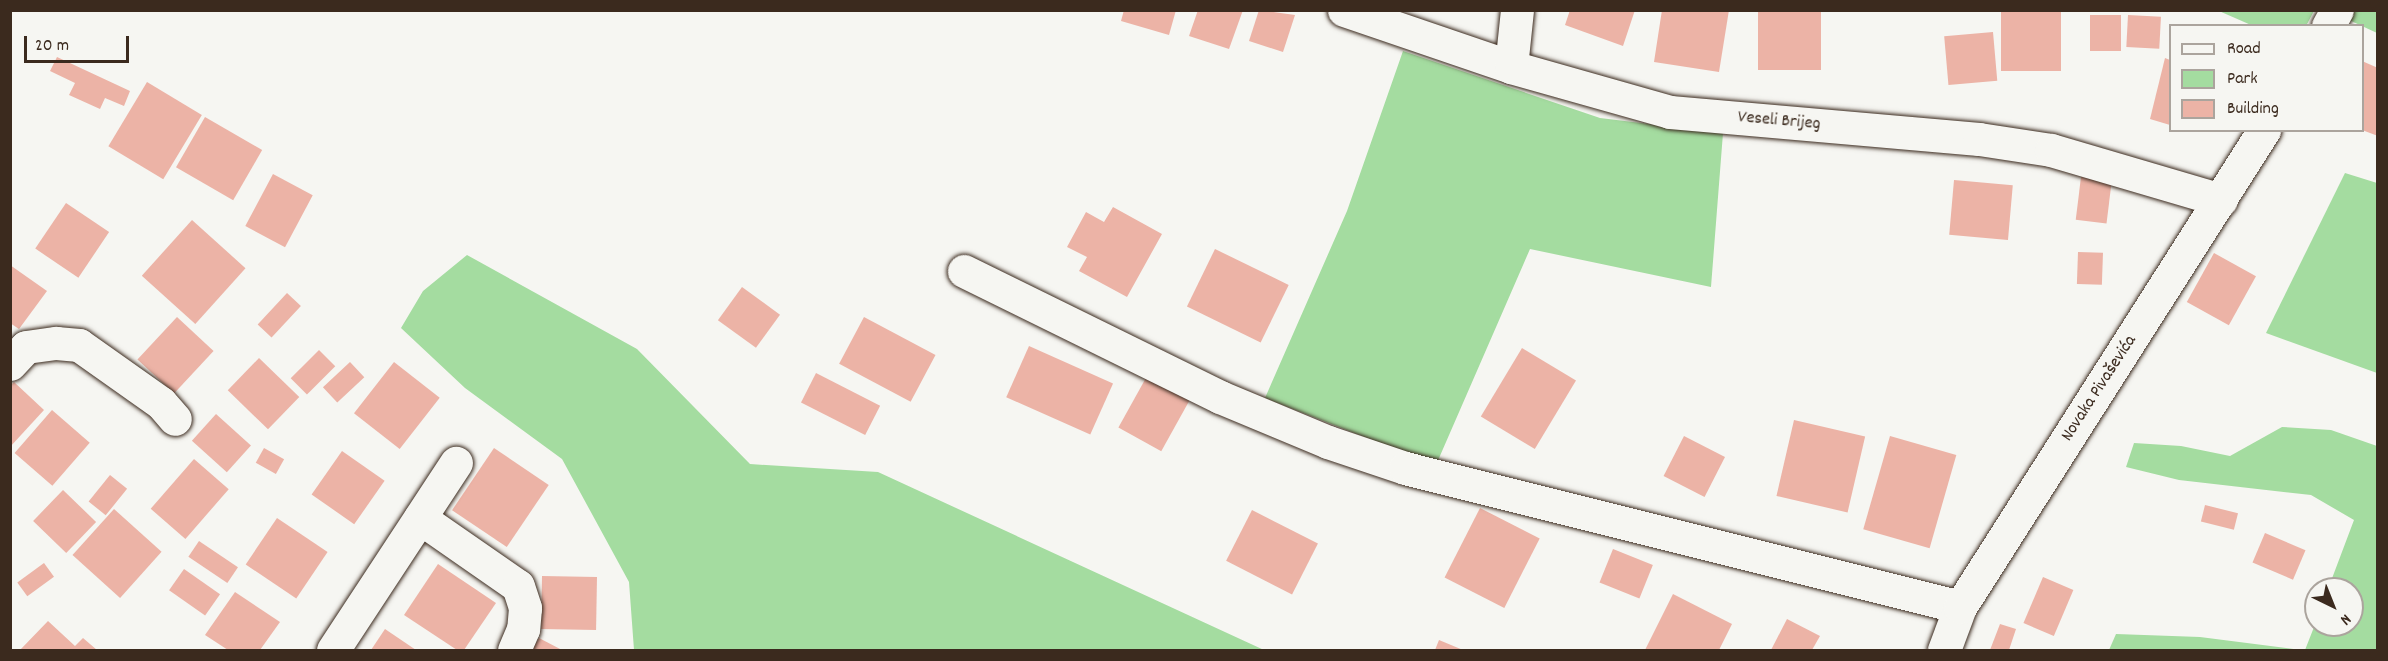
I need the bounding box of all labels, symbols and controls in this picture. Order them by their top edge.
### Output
scale bar [27,24,132,62]
legend [2169,24,2364,132]
text: 20 m [35,34,69,59]
text: Road [2227,37,2261,62]
text: Park [2227,67,2258,92]
text: Building [2227,97,2279,122]
street label: Veseli Brijeg [1737,108,1821,136]
street label: Novaka Pivaševića [2058,332,2142,446]
north arrow [2304,577,2364,637]
text: N [2335,608,2356,630]

